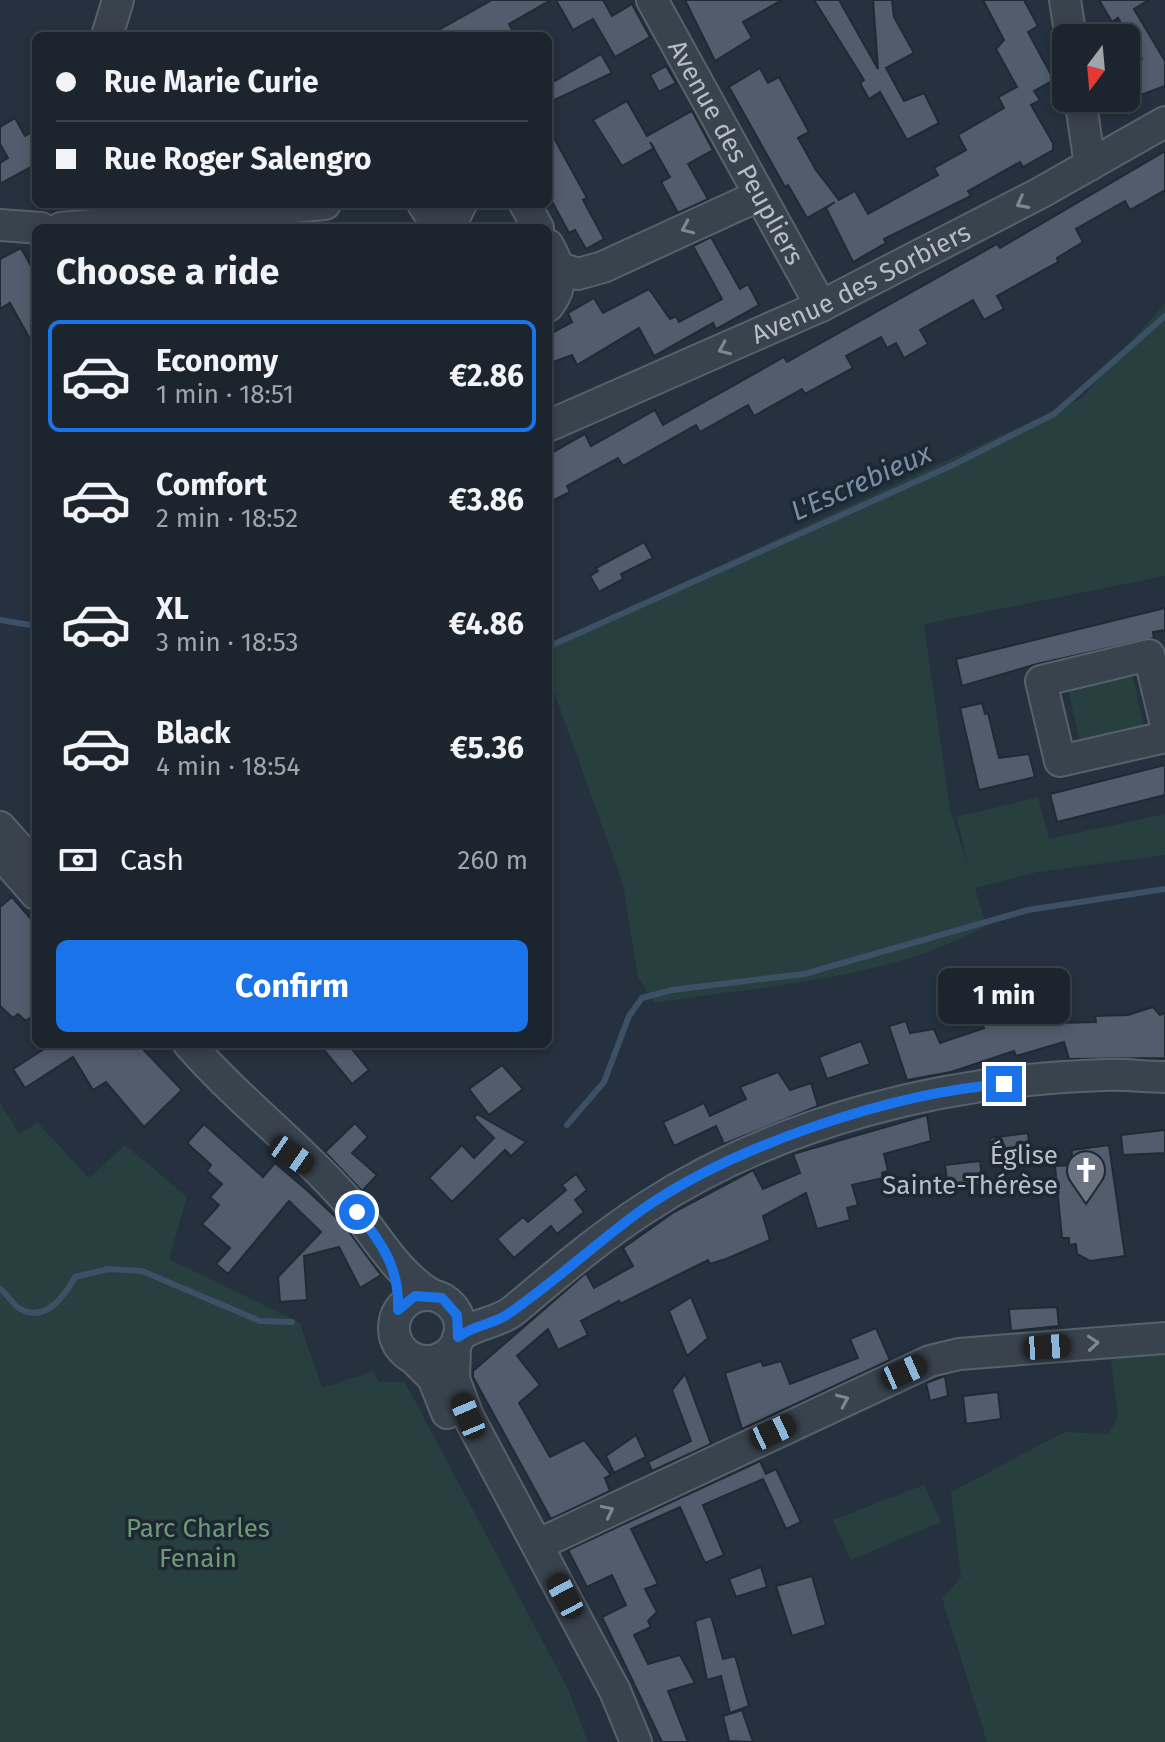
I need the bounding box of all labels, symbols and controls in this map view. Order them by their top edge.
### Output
north arrow [1052,24,1140,112]
map controls [1052,24,1140,112]
street label: Avenue des Peupliers [662,34,811,270]
text: Rue Marie Curie [104,64,319,100]
text: Rue Roger Salengro [104,141,372,177]
one-way arrow [1015,193,1030,208]
street label: Avenue des Sorbiers [747,216,976,350]
one-way arrow [681,218,696,234]
text: Choose a ride [56,250,279,294]
icon: car [60,340,132,412]
one-way arrow [718,340,733,356]
text: Economy [156,343,278,379]
text: €2.86 [450,358,524,394]
text: 1 min · 18:51 [156,379,294,410]
water label: L'Escrebieux [786,436,937,528]
icon: car [60,464,132,536]
text: Comfort [156,467,267,503]
text: €3.86 [449,482,524,518]
text: 2 min · 18:52 [156,503,298,534]
icon: car [60,588,132,660]
text: XL [156,591,189,627]
text: €4.86 [449,606,524,642]
text: 3 min · 18:53 [156,627,298,658]
icon: car [60,712,132,784]
text: Black [156,715,231,751]
text: €5.36 [450,730,524,766]
text: 4 min · 18:54 [156,751,300,782]
icon: cash [56,838,100,882]
text: Cash [120,842,184,878]
text: 260 m [458,845,528,876]
button: Confirm [56,940,528,1032]
callout: 1 min [938,968,1070,1024]
text: 1 min [973,980,1035,1011]
route end [986,1066,1022,1102]
car [265,1131,319,1179]
place label: Église Sainte-Thérèse [882,1140,1058,1201]
church icon: Église Sainte-Thérèse [1065,1149,1107,1204]
route start [339,1194,375,1230]
car [1022,1333,1072,1361]
one-way arrow [1087,1335,1100,1352]
car [877,1351,931,1393]
car [448,1389,488,1443]
one-way arrow [835,1394,849,1410]
car [746,1411,800,1453]
one-way arrow [599,1505,614,1521]
park label: Parc Charles Fenain [126,1513,270,1574]
car [543,1569,587,1623]

